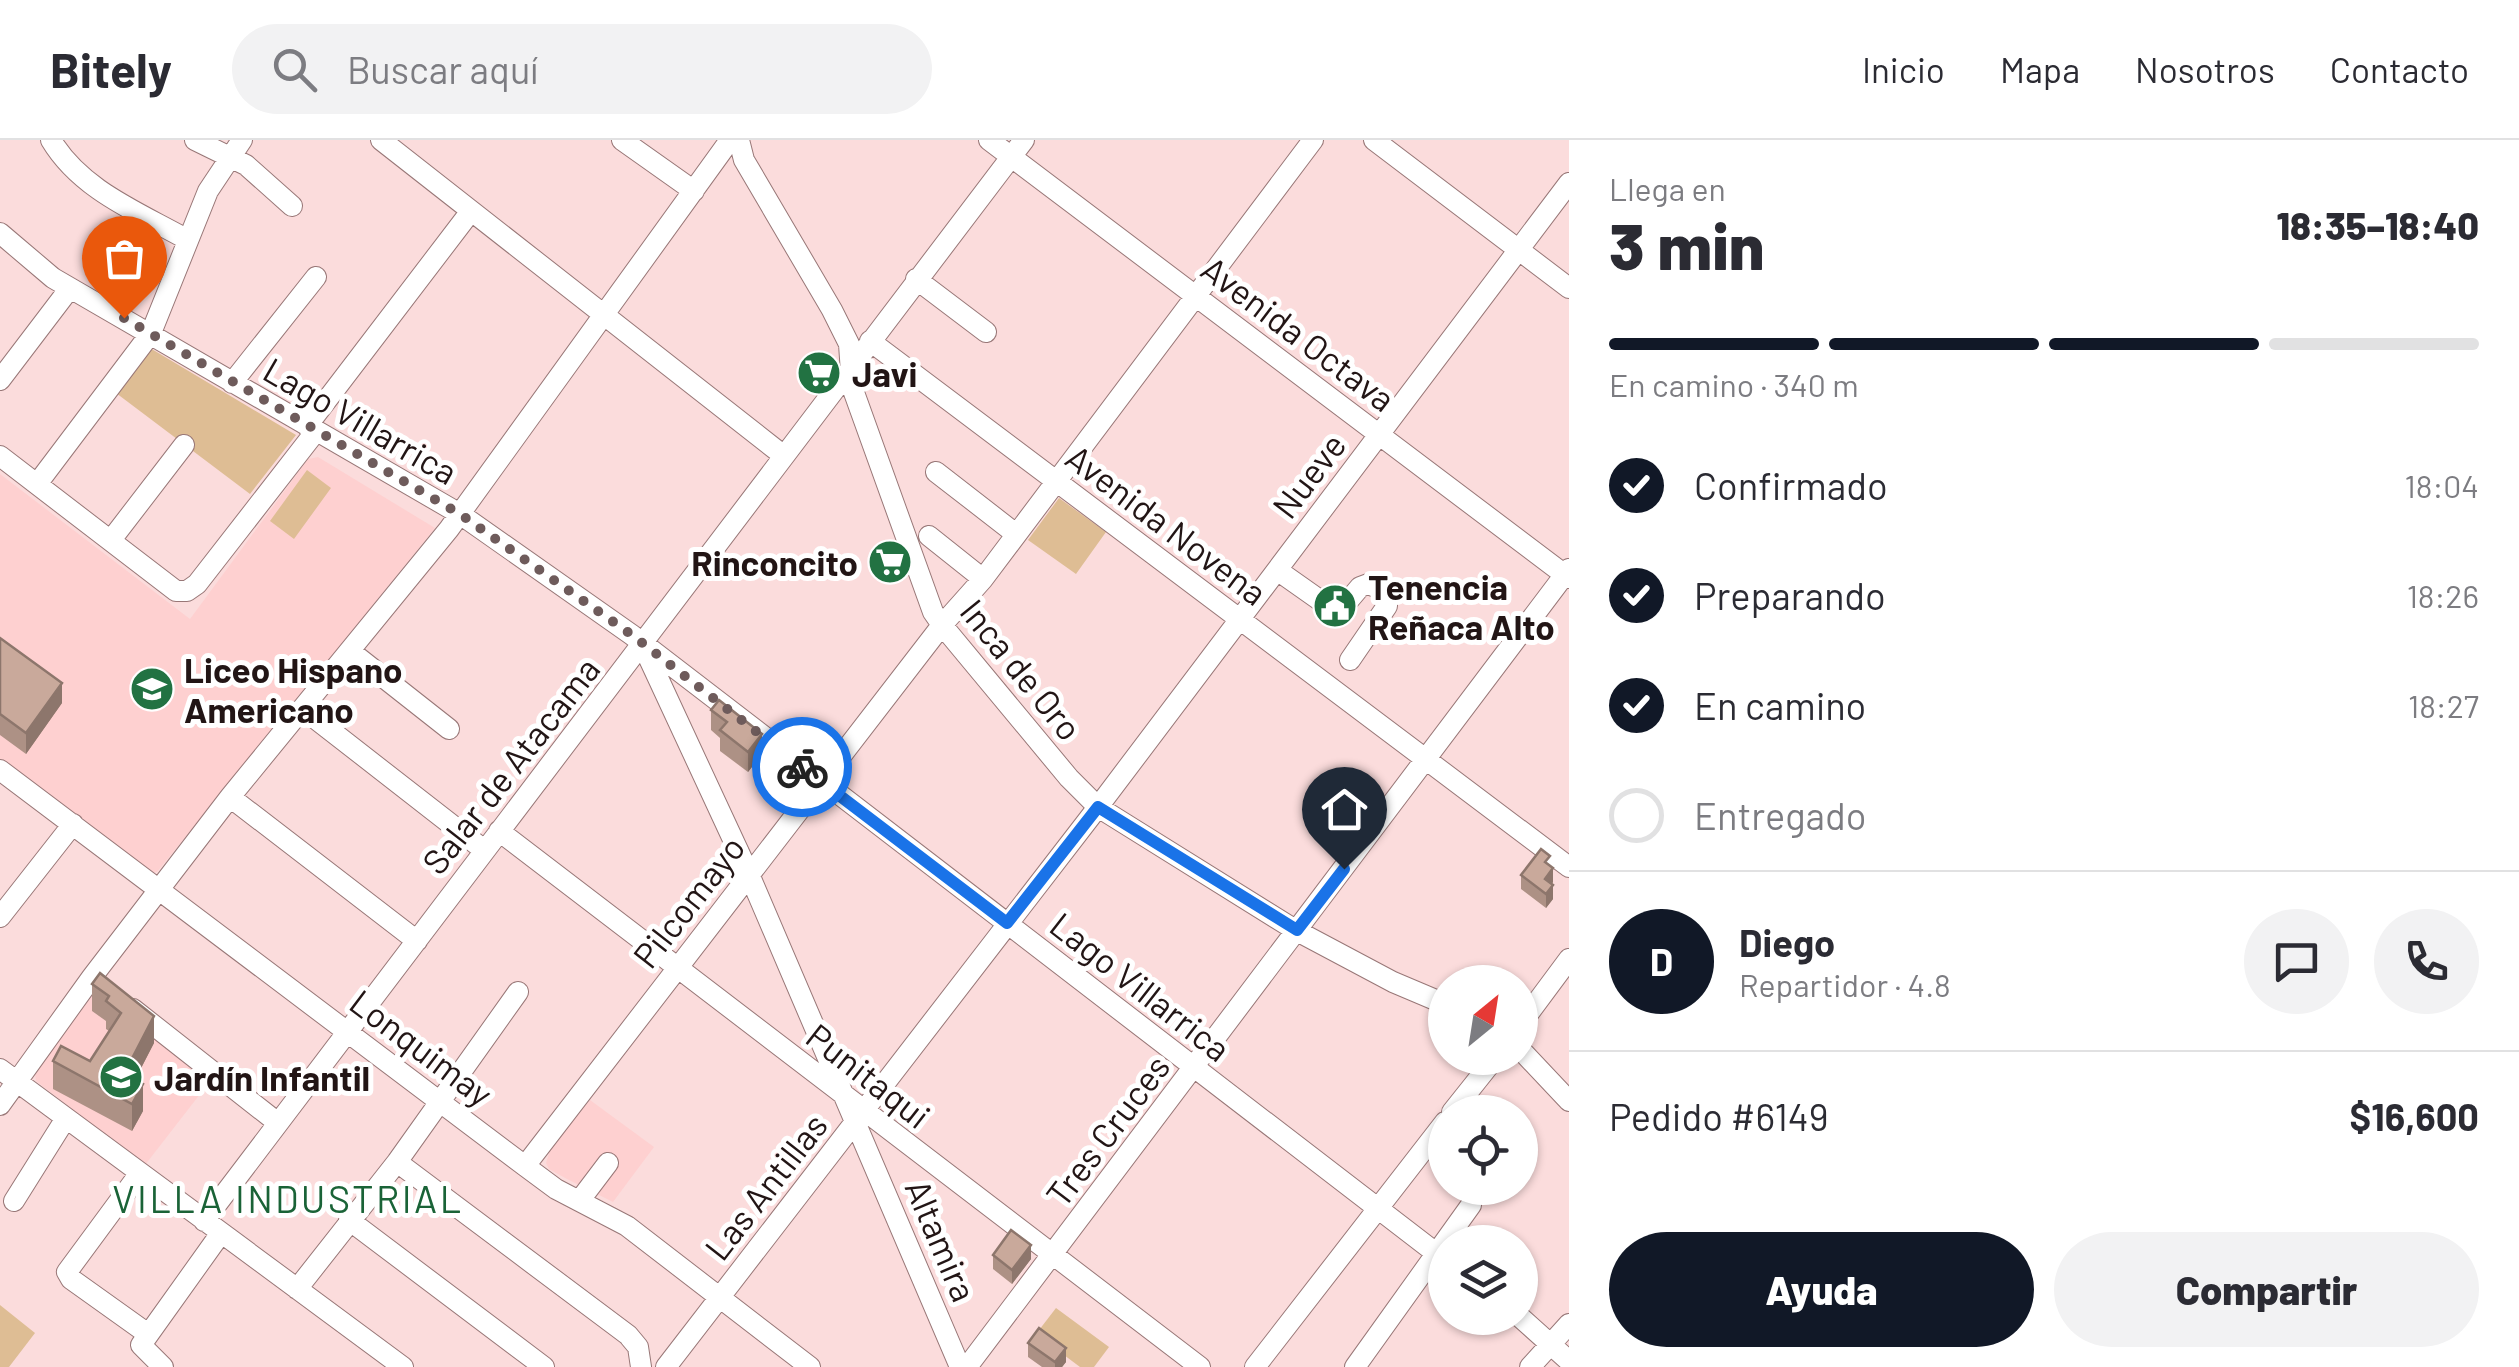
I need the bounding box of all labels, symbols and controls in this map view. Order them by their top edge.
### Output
search box [232,24,932,114]
text: Bitely [50,40,172,98]
icon: search [267,42,322,97]
text: Buscar aquí [347,46,538,92]
text: Inicio [1862,48,1945,90]
text: Mapa [2000,48,2080,90]
text: Nosotros [2135,48,2275,90]
text: Contacto [2330,48,2469,90]
text: Llega en [1609,169,1726,207]
text: 18:35–18:40 [2276,202,2479,248]
text: 3 min [1609,205,1764,283]
pin [82,216,167,319]
icon: bag [97,231,152,286]
street label: Avenida Octava [1194,247,1404,419]
street label: Lago Villarrica [257,348,465,492]
supermarket icon: Javi [796,350,842,396]
place label: Javi [852,352,918,394]
text: En camino · 340 m [1609,365,1859,403]
street label: Nueve [1263,424,1353,526]
street label: Avenida Novena [1058,435,1276,613]
icon: check [1609,458,1664,513]
text: Confirmado [1694,462,1888,508]
text: 18:04 [2405,466,2479,504]
supermarket icon: Rinconcito [867,539,913,585]
place label: Rinconcito [691,541,858,583]
place label: Tenencia Reñaca Alto [1368,565,1555,647]
icon: check [1609,568,1664,623]
text: Preparando [1694,572,1886,618]
text: 18:26 [2407,576,2479,614]
public building icon: Tenencia Reñaca Alto [1312,583,1358,629]
street label: Inca de Oro [953,590,1091,748]
place label: Liceo Hispano Americano [184,648,403,730]
street label: Salar de Atacama [412,648,608,882]
school or university icon: Liceo Hispano Americano [129,666,175,712]
icon: check [1609,678,1664,733]
text: En camino [1694,682,1866,728]
text: 18:27 [2408,686,2479,724]
courier [752,717,852,817]
icon: bike [775,740,830,795]
pin [1302,767,1387,870]
icon: home [1317,782,1372,837]
text: Entregado [1694,792,1866,838]
street label: Pilcomayo [623,827,753,975]
street label: Lago Villarrica [1043,903,1239,1069]
button: chat [2244,909,2349,1014]
button: phone [2374,909,2479,1014]
text: Diego [1739,919,1835,965]
text: D [1650,938,1673,984]
north arrow [1428,965,1538,1075]
map controls [1428,965,1538,1335]
text: Repartidor · 4.8 [1739,965,1951,1003]
street label: Lonquimay [342,980,502,1114]
street label: Punitaqui [799,1014,939,1136]
street label: Tres Cruces [1036,1046,1178,1214]
school or university icon: Jardín Infantil [98,1054,144,1100]
place label: Jardín Infantil [154,1056,370,1098]
text: Pedido #6149 [1609,1093,1829,1139]
text: $16,600 [2350,1093,2479,1139]
button: locate [1428,1095,1538,1205]
street label: Las Antillas [695,1104,835,1268]
street label: Altamira [898,1173,986,1307]
district label: VILLA INDUSTRIAL [112,1175,464,1221]
button: layers [1428,1225,1538,1335]
button: Ayuda [1609,1232,2034,1347]
button: Compartir [2054,1232,2479,1347]

